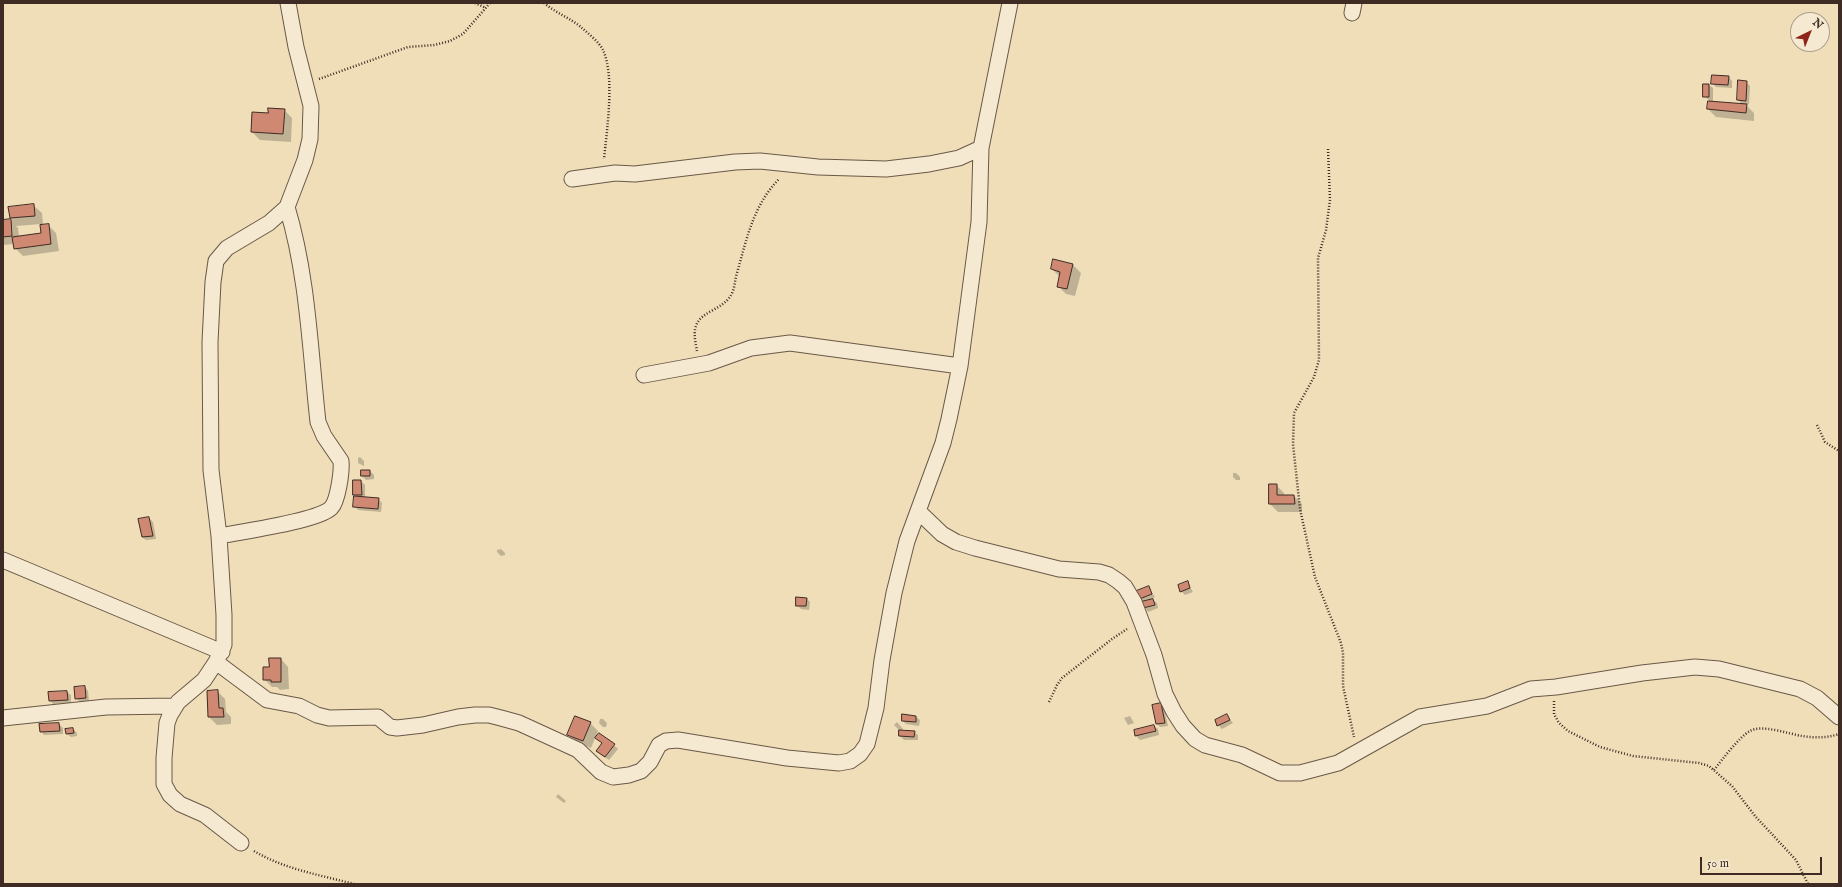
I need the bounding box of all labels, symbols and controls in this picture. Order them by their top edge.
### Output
north arrow [1790,12,1830,52]
text: N [1809,16,1826,32]
scale bar [1702,849,1824,875]
text: 50 m [1707,856,1729,871]

